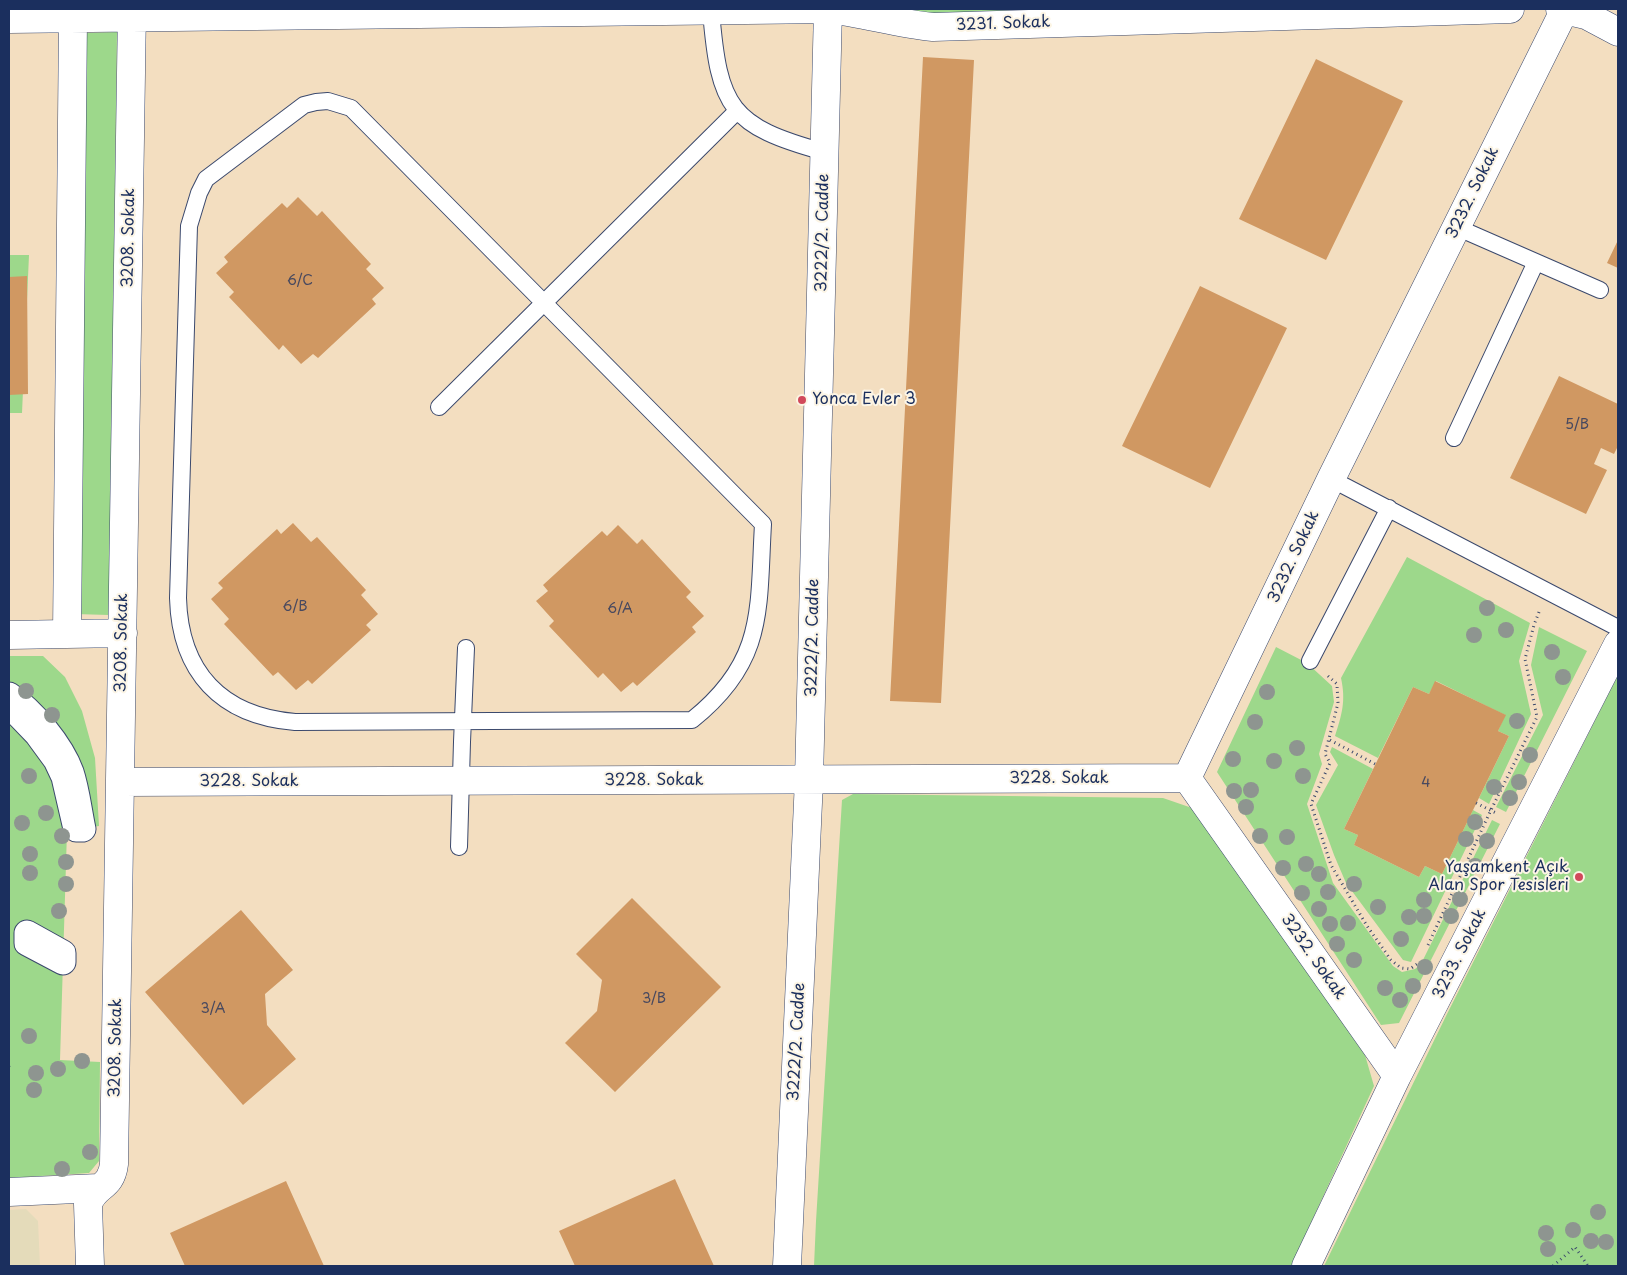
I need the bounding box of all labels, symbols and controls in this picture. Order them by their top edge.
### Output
street label: 3231. Sokak [955,13,1051,35]
street label: 3232. Sokak [1442,144,1504,242]
street label: 3222/2. Cadde [812,174,834,292]
street label: 3208. Sokak [119,188,139,288]
house number: 6/C [287,273,313,289]
place label: Yonca Evler 3 [812,390,916,410]
marker: Yonca Evler 3 [796,394,808,406]
house number: 5/B [1565,417,1589,433]
street label: 3232. Sokak [1264,508,1324,606]
street label: 3222/2. Cadde [802,579,824,697]
street label: 3208. Sokak [112,593,132,693]
house number: 6/B [283,599,307,615]
house number: 6/A [607,601,633,617]
street label: 3228. Sokak [1009,769,1109,789]
street label: 3228. Sokak [604,771,704,791]
street label: 3228. Sokak [199,772,299,792]
house number: 4 [1421,775,1431,791]
place label: Yaşamkent Açık Alan Spor Tesisleri [1428,858,1569,896]
marker: Yaşamkent Açık Alan Spor Tesisleri [1573,871,1585,883]
street label: 3233. Sokak [1429,906,1491,1002]
street label: 3232. Sokak [1276,911,1350,1003]
street label: 3222/2. Cadde [784,982,810,1102]
house number: 3/B [642,991,666,1007]
street label: 3208. Sokak [106,998,126,1098]
house number: 3/A [201,1001,225,1017]

